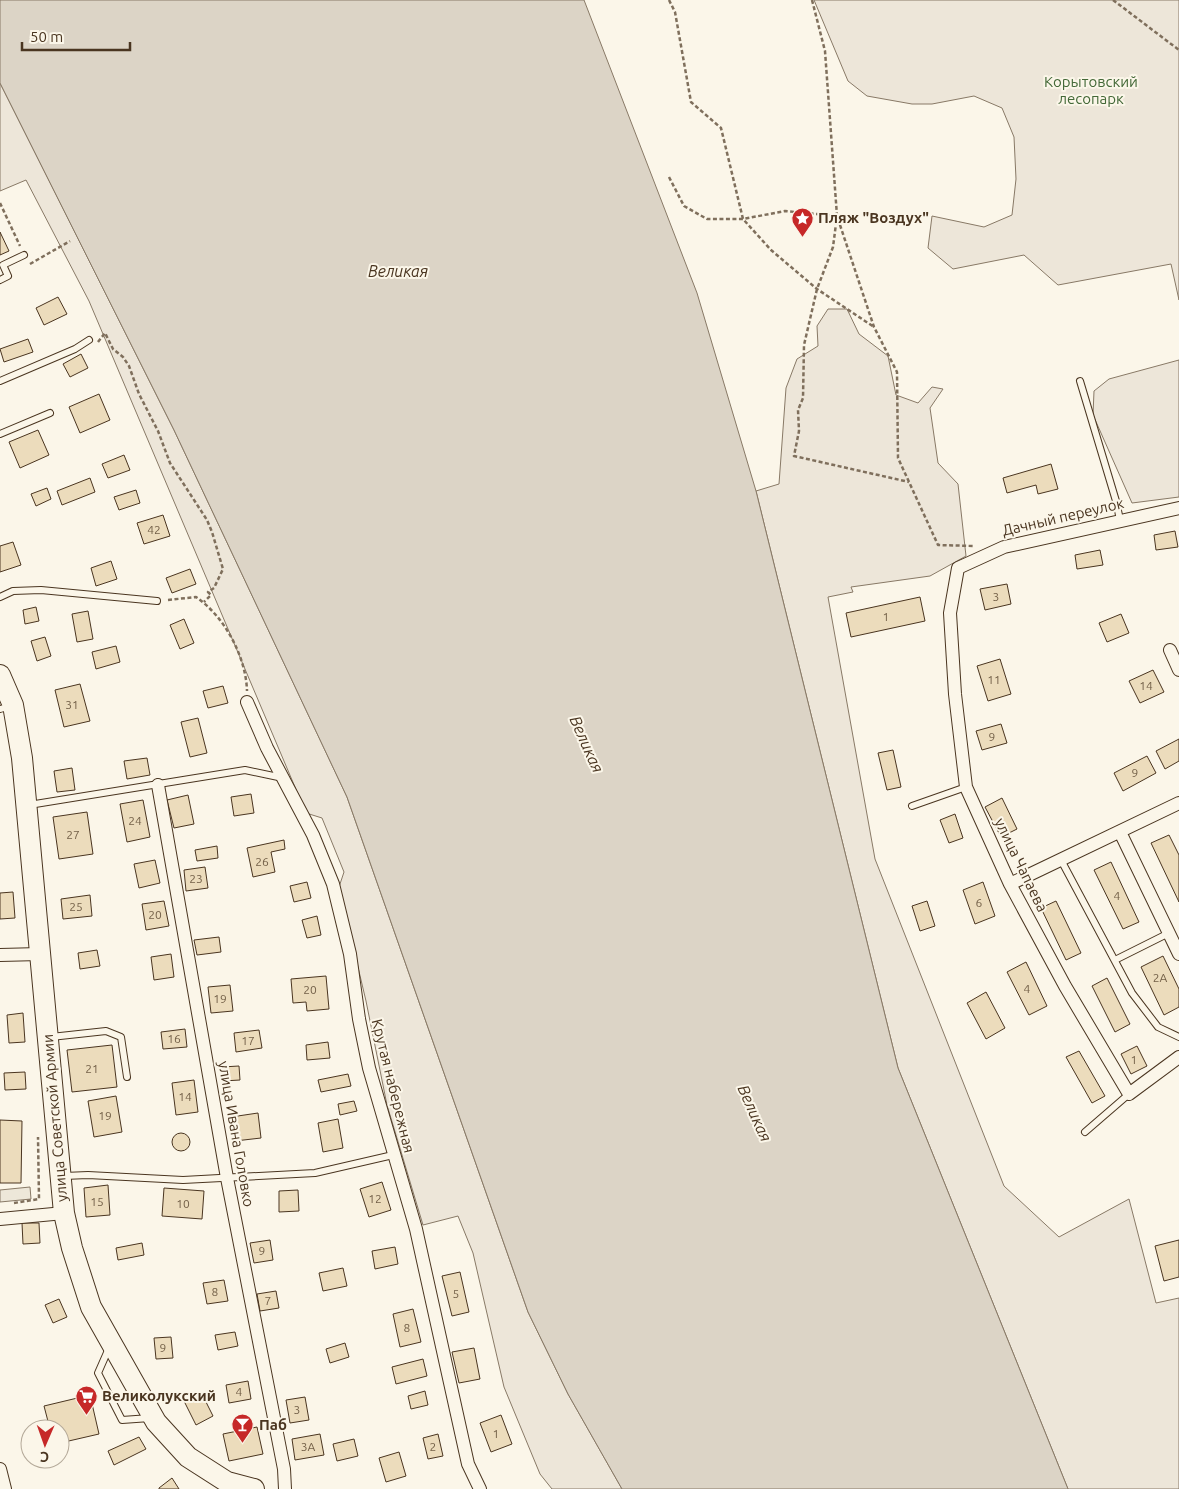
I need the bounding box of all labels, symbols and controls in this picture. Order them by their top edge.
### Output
scale bar [22,20,130,52]
text: 50 m [30,28,63,45]
park label: Корытовский лесопарк [1044,73,1138,107]
place icon: Пляж "Воздух" [790,206,814,237]
place label: Пляж "Воздух" [818,209,929,226]
water label: Великая [368,262,428,280]
street label: Дачный переулок [1000,494,1126,539]
house number: 42 [147,523,161,536]
house number: 3 [993,590,999,603]
house number: 1 [883,610,889,623]
house number: 11 [987,673,1001,686]
house number: 14 [1139,679,1153,692]
house number: 31 [65,698,79,711]
water label: Великая [567,713,607,775]
house number: 9 [989,730,995,743]
house number: 9 [1132,766,1138,779]
house number: 24 [128,814,142,827]
street label: улица Чапаева [991,815,1051,914]
house number: 27 [66,828,80,841]
house number: 26 [255,855,269,868]
house number: 23 [189,872,203,885]
house number: 4 [1114,889,1121,902]
house number: 6 [976,896,983,909]
house number: 25 [69,900,83,913]
house number: 20 [148,908,162,921]
house number: 2А [1153,971,1167,984]
house number: 4 [1024,982,1031,995]
house number: 20 [303,983,317,996]
house number: 19 [213,992,227,1005]
street label: Крутая набережная [369,1017,418,1155]
house number: 16 [167,1032,181,1045]
street label: улица Советской Армии [39,1033,70,1203]
house number: 17 [241,1034,255,1047]
house number: 1 [1131,1053,1137,1066]
street label: улица Ивана Головко [215,1060,258,1208]
house number: 21 [85,1062,99,1075]
water label: Великая [735,1082,775,1144]
house number: 14 [178,1090,192,1103]
house number: 19 [98,1109,112,1122]
house number: 12 [368,1192,382,1205]
house number: 15 [90,1195,104,1208]
house number: 10 [176,1197,190,1210]
house number: 9 [259,1244,265,1257]
house number: 8 [212,1285,219,1298]
house number: 5 [453,1287,459,1300]
house number: 7 [265,1294,271,1307]
house number: 8 [404,1321,411,1334]
house number: 9 [160,1341,166,1354]
supermarket icon: Великолукский [74,1384,98,1415]
house number: 4 [236,1385,243,1398]
place label: Великолукский [102,1387,216,1404]
house number: 3 [294,1403,300,1416]
bar icon: Паб [231,1413,255,1444]
place label: Паб [259,1416,287,1433]
north arrow [20,1419,70,1469]
house number: 1 [493,1427,499,1440]
house number: 3А [301,1440,315,1453]
house number: 2 [430,1440,436,1453]
text: С [40,1449,49,1465]

